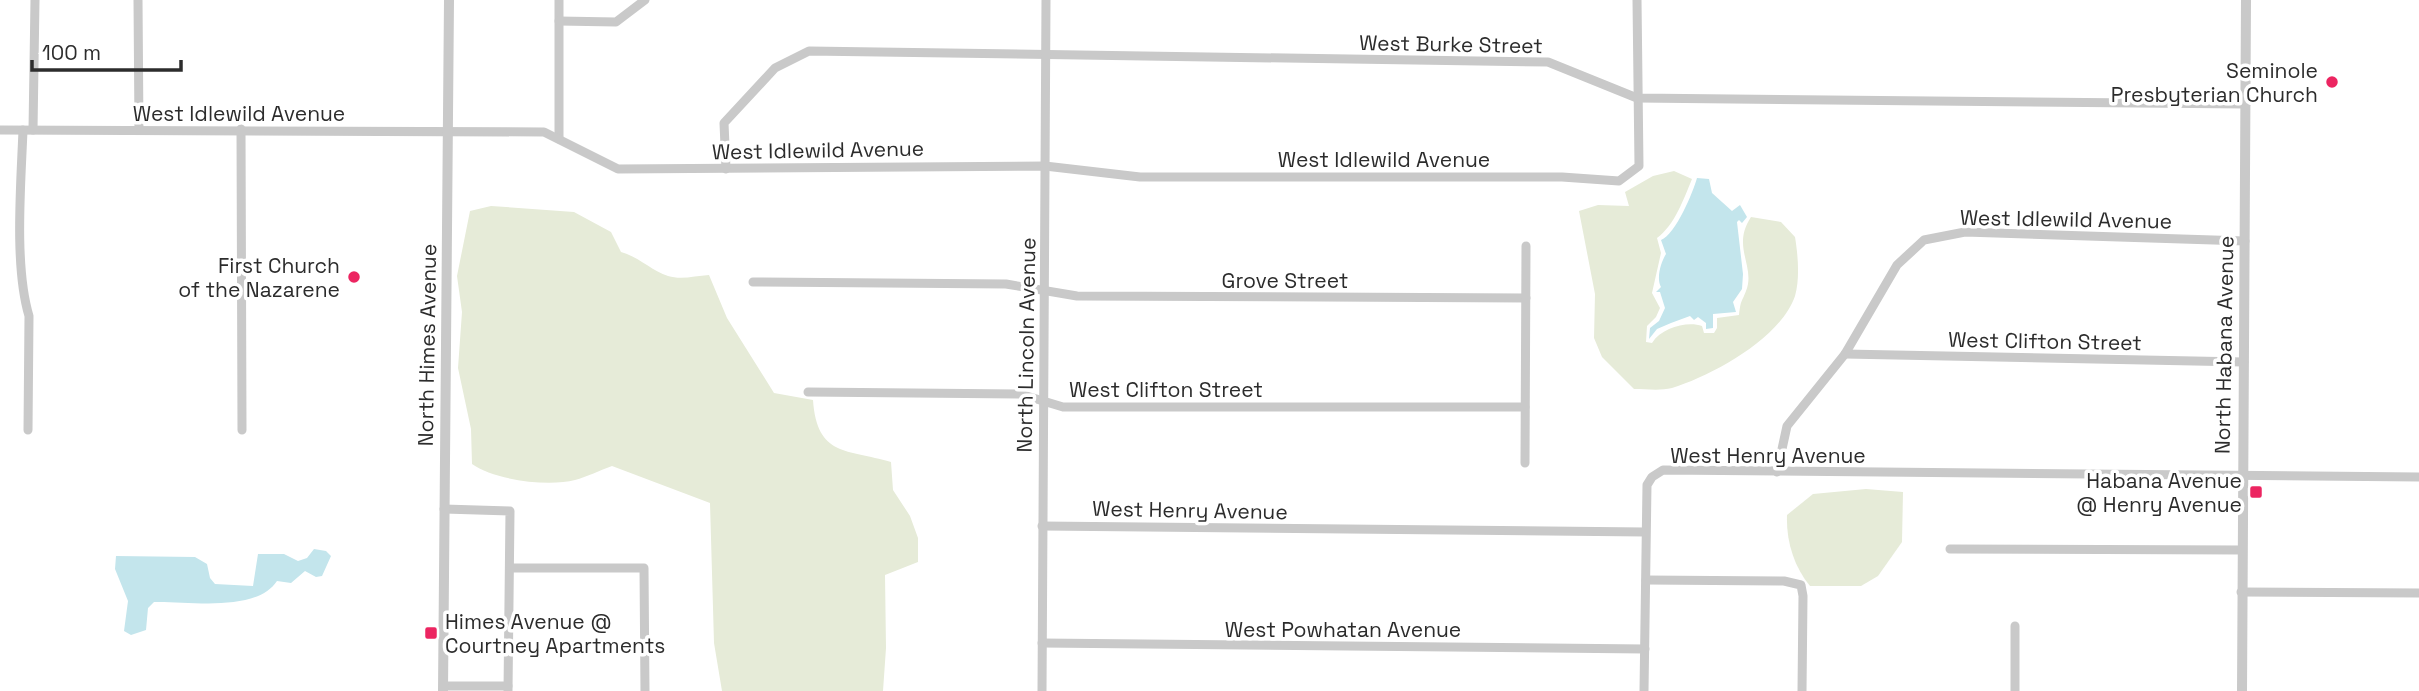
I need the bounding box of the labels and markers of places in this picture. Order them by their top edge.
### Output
place label: Seminole Presbyterian Church [2111,57,2318,108]
marker: Seminole Presbyterian Church [2324,74,2340,90]
place label: First Church of the Nazarene [178,252,340,303]
marker: First Church of the Nazarene [346,269,362,285]
place label: Habana Avenue @ Henry Avenue [2076,467,2242,518]
marker: Habana Avenue @ Henry Avenue [2248,484,2264,500]
place label: Himes Avenue @ Courtney Apartments [445,608,665,659]
marker: Himes Avenue @ Courtney Apartments [423,625,439,641]

